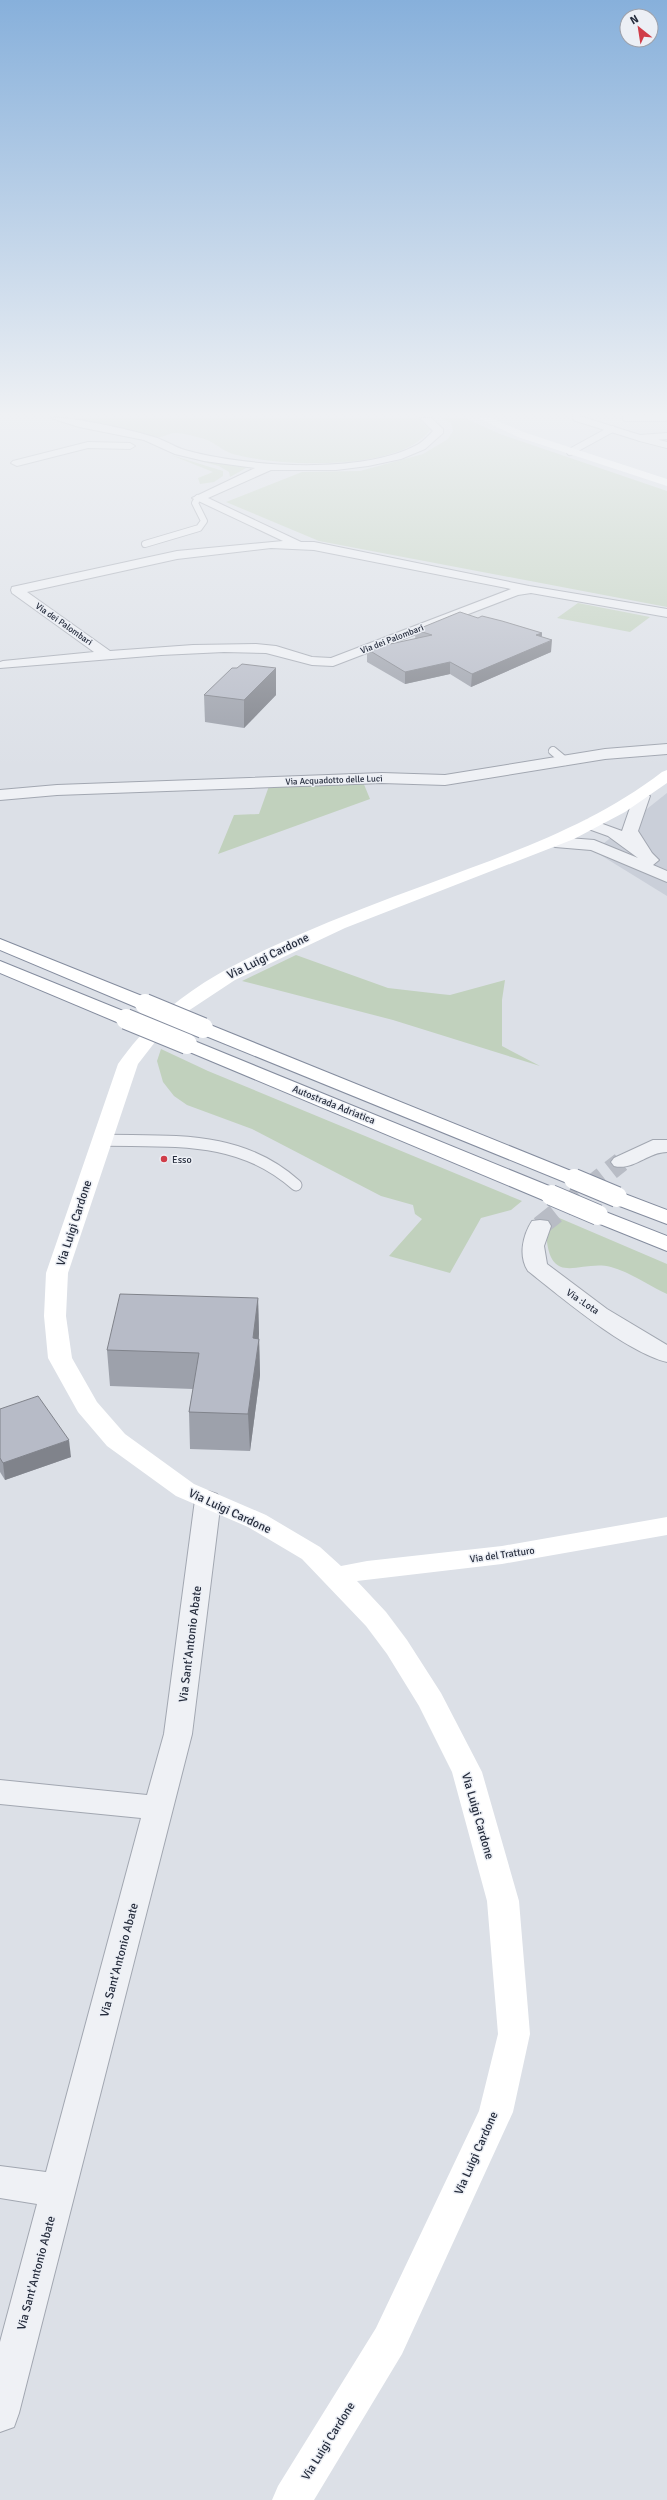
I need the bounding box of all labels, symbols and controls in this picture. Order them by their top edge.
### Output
north arrow [619,8,659,48]
text: N [628,12,641,27]
street label: Via dei Palombari [33,601,94,648]
street label: Via dei Palombari [359,622,425,657]
street label: Via Acquadotto delle Luci [285,773,383,788]
street label: Via Luigi Cardone [225,930,312,983]
street label: Autostrada Adriatica [291,1083,377,1127]
marker: Esso [159,1154,169,1164]
place label: Esso [172,1154,192,1166]
street label: Via Luigi Cardone [54,1178,95,1268]
street label: Via :Lota [564,1286,601,1317]
street label: Via Luigi Cardone [186,1486,274,1537]
street label: Via del Tratturo [469,1545,535,1565]
street label: Via Sant'Antonio Abate [176,1585,205,1703]
street label: Via Luigi Cardone [458,1771,497,1861]
street label: Via Sant'Antonio Abate [97,1901,142,2019]
street label: Via Luigi Cardone [451,2109,502,2197]
street label: Via Sant'Antonio Abate [14,2214,59,2332]
street label: Via Luigi Cardone [298,2399,359,2483]

